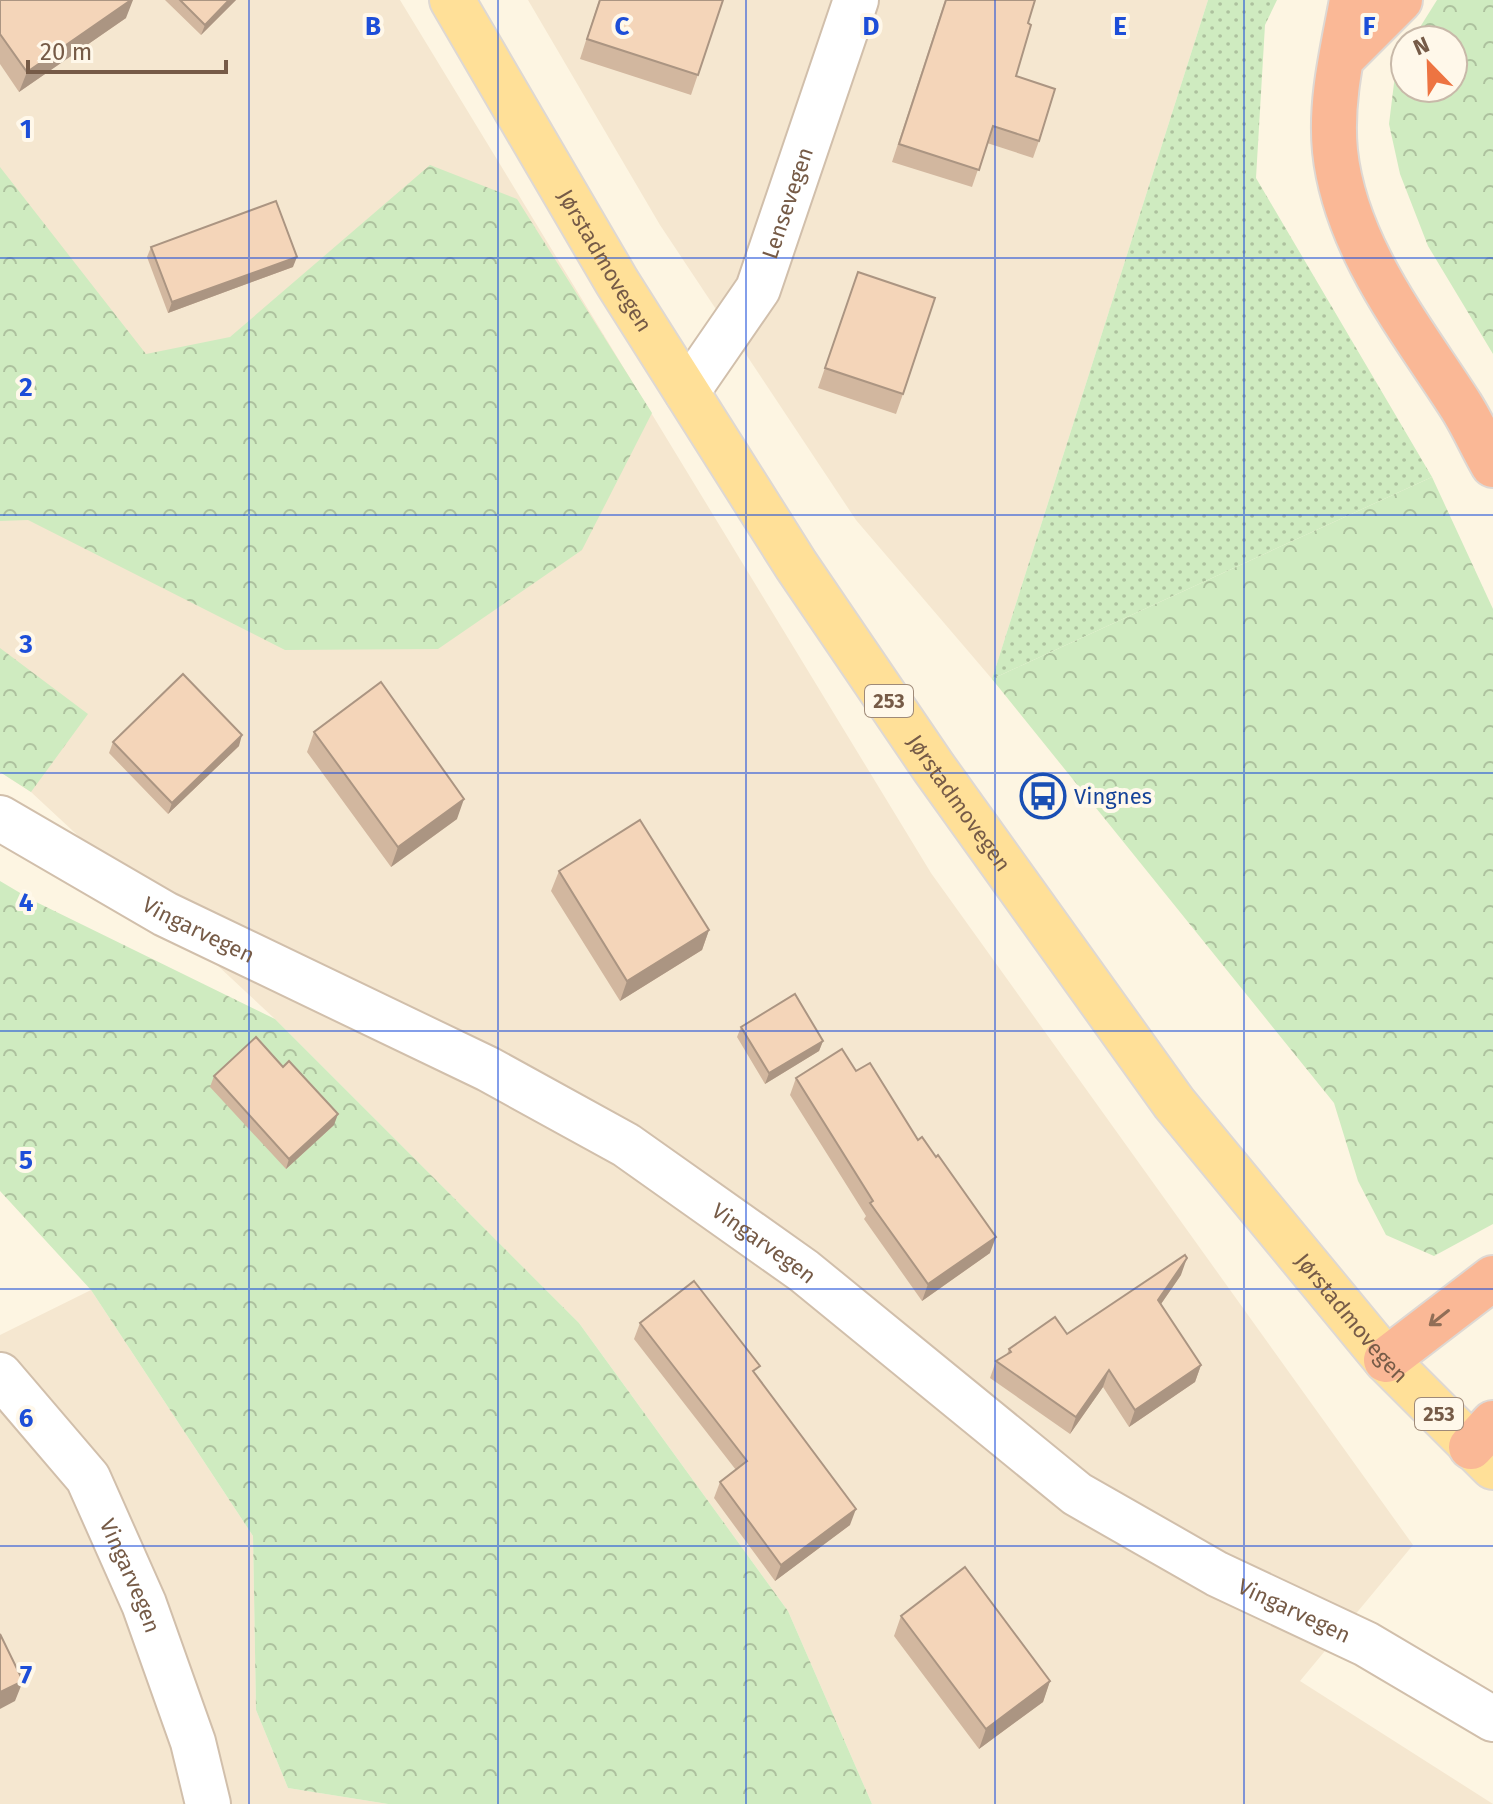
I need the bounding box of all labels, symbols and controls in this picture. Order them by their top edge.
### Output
text: B [365,11,381,42]
text: C [615,11,630,42]
text: D [863,11,880,42]
text: E [1113,11,1127,42]
text: F [1363,11,1376,42]
scale bar [28,24,226,74]
north arrow [1389,24,1469,104]
text: N [1409,31,1433,61]
text: 20 m [40,38,92,66]
text: 1 [20,114,32,145]
street label: Lensevegen [756,144,819,262]
street label: Jørstadmovegen [552,184,658,336]
text: 2 [19,372,33,403]
text: 3 [18,629,33,660]
road number: 253 [865,685,913,717]
street label: Jørstadmovegen [902,729,1017,876]
bus stop icon: Vingnes [1019,772,1067,820]
place label: Vingnes [1074,783,1152,810]
text: 4 [19,887,34,918]
street label: Vingarvegen [138,890,259,969]
text: 5 [19,1145,33,1176]
street label: Vingarvegen [707,1197,822,1289]
street label: Jørstadmovegen [1290,1247,1414,1388]
one-way arrow [1429,1309,1450,1326]
road number: 253 [1415,1398,1463,1430]
text: 6 [19,1403,34,1434]
street label: Vingarvegen [94,1514,167,1636]
street label: Vingarvegen [1234,1572,1355,1648]
text: 7 [20,1660,32,1691]

